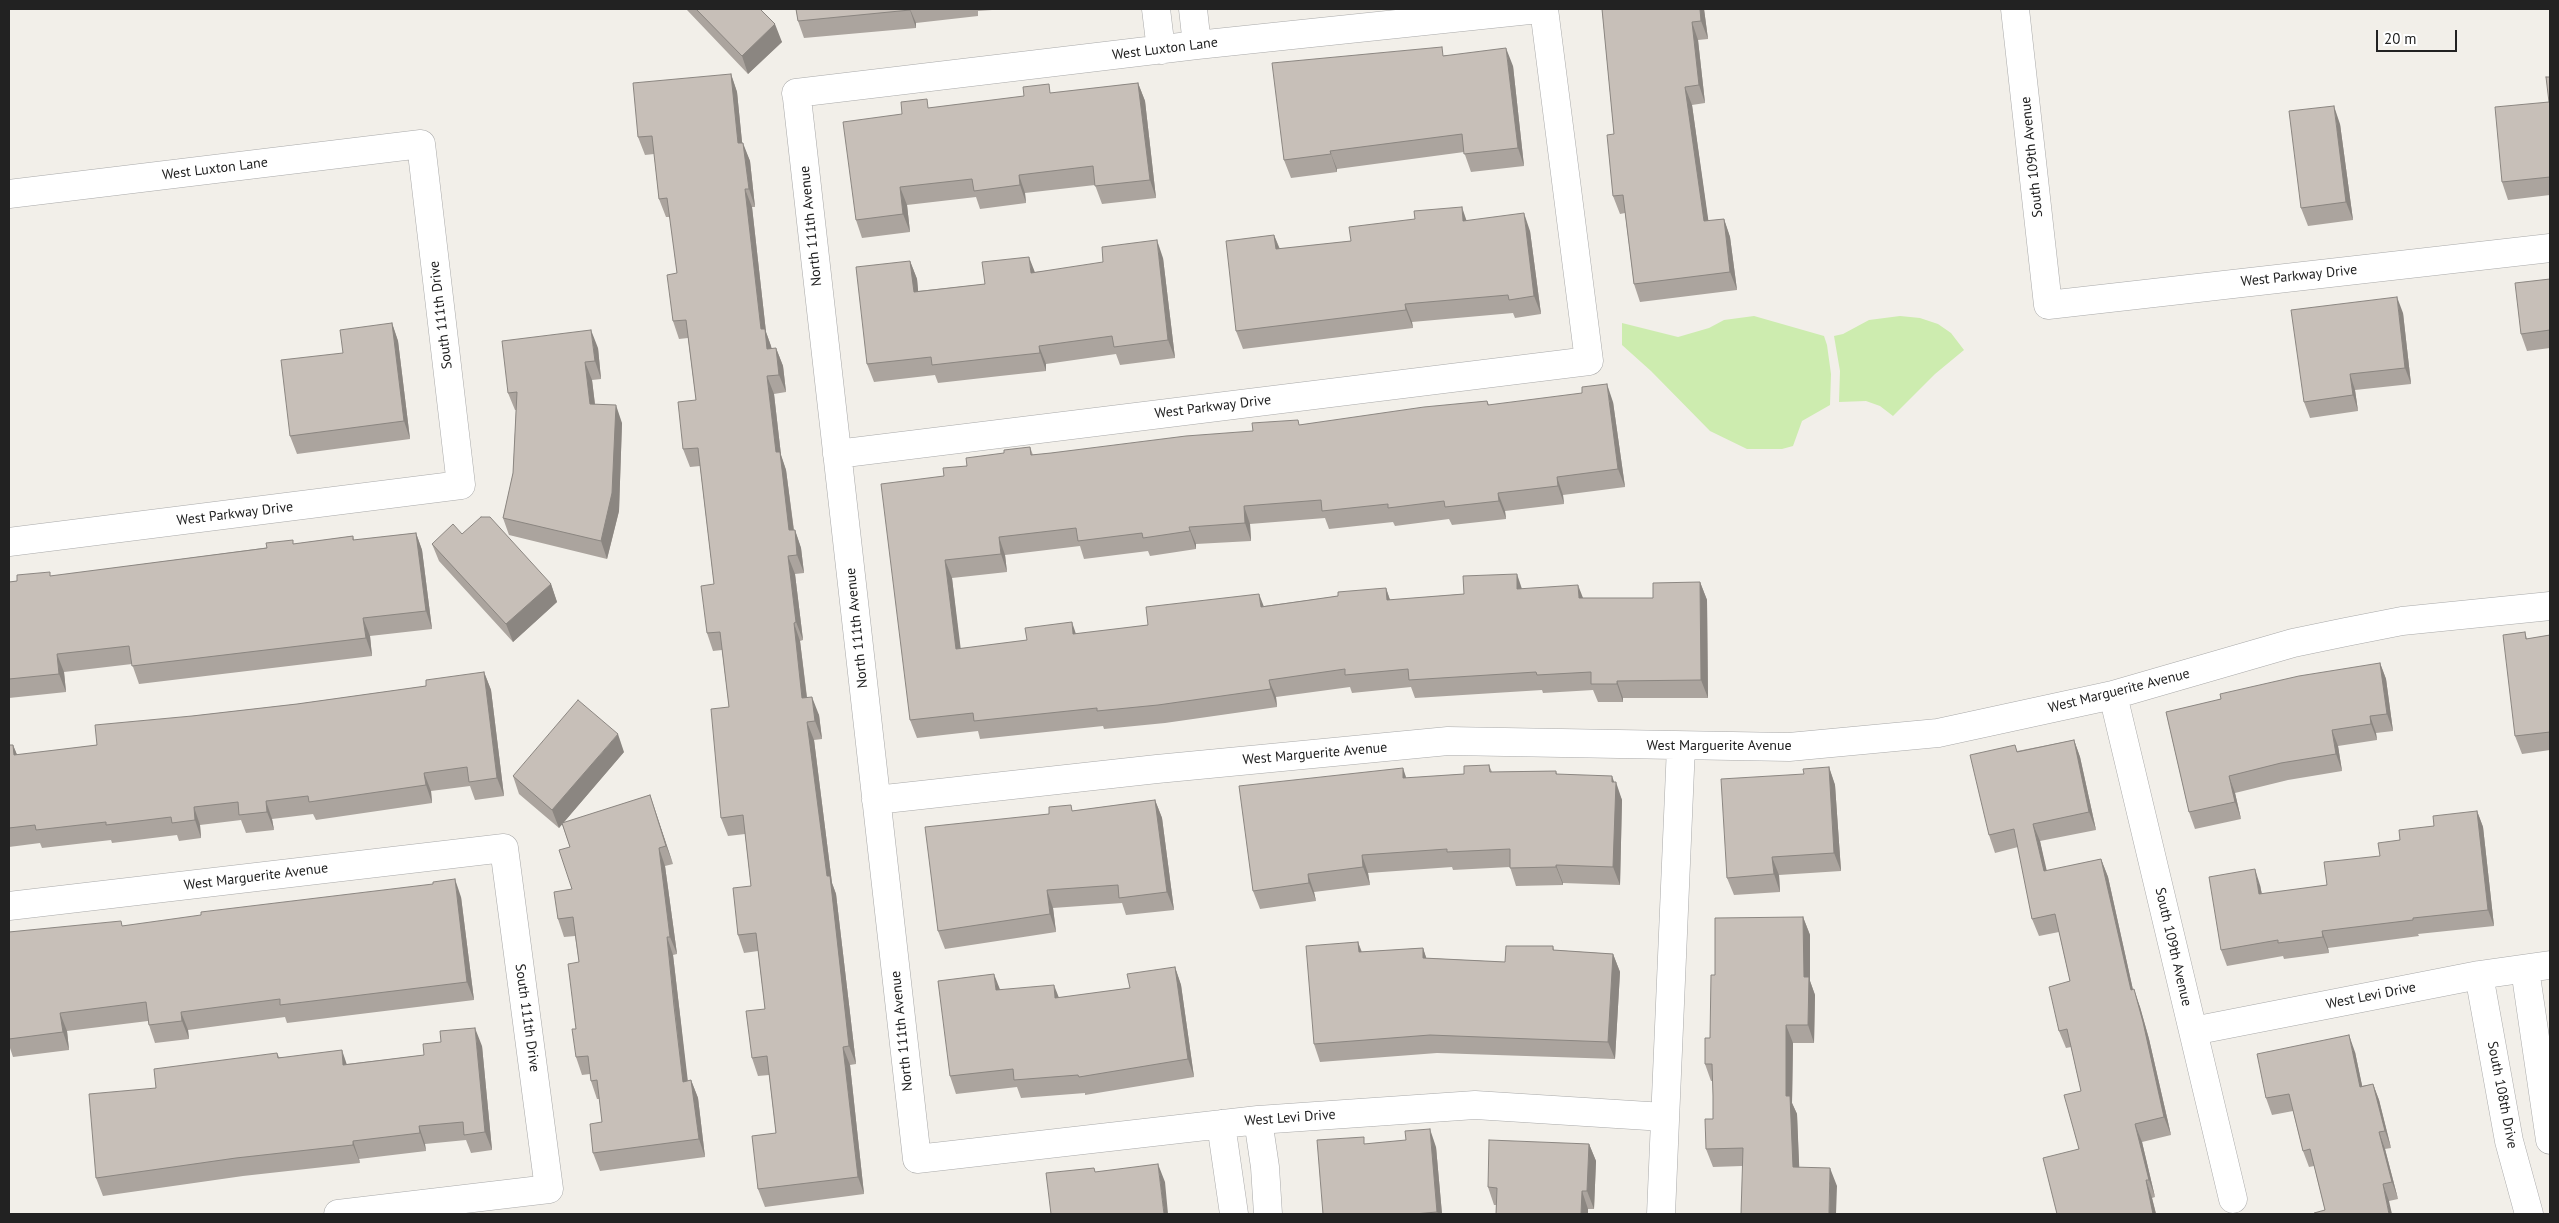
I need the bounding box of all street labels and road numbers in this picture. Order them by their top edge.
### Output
street label: West Luxton Lane [1111,34,1219,64]
street label: South 109th Avenue [2017,96,2047,218]
street label: West Luxton Lane [161,154,269,184]
street label: North 111th Avenue [796,165,826,287]
street label: South 111th Drive [426,260,456,370]
street label: West Parkway Drive [2240,262,2358,290]
street label: West Parkway Drive [1154,392,1272,422]
street label: West Parkway Drive [176,499,294,529]
street label: North 111th Avenue [842,567,872,689]
street label: West Marguerite Avenue [2047,665,2191,717]
street label: West Marguerite Avenue [1646,738,1792,754]
street label: West Marguerite Avenue [1242,739,1388,769]
street label: West Marguerite Avenue [183,860,329,894]
street label: South 109th Avenue [2151,886,2195,1008]
street label: South 111th Drive [511,963,543,1073]
street label: North 111th Avenue [887,970,917,1092]
street label: West Levi Drive [2325,979,2417,1013]
street label: South 108th Drive [2483,1040,2521,1150]
street label: West Levi Drive [1244,1106,1336,1130]

